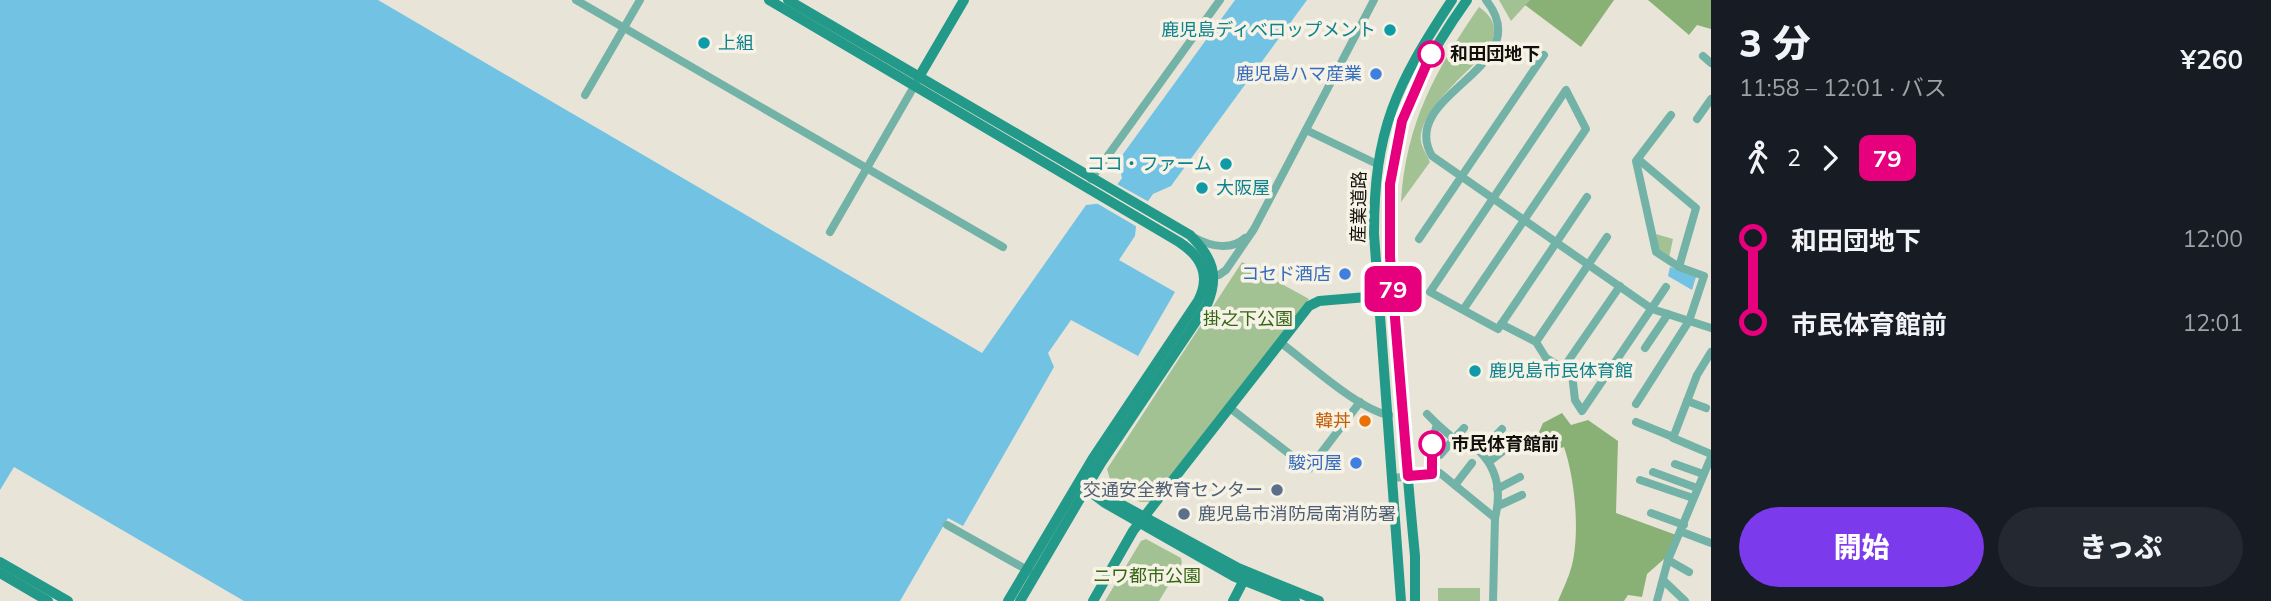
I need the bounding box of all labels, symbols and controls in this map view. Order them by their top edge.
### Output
place label: 鹿児島ディベロップメント [1161,18,1376,41]
text: 3 分 [1739,19,1811,67]
marker: 鹿児島ディベロップメント [1382,22,1398,38]
place label: 上組 [718,31,754,54]
marker: 上組 [696,35,712,51]
marker: 和田団地下 [1418,41,1444,67]
place label: 和田団地下 [1450,42,1540,65]
text: ¥260 [2181,43,2243,76]
place label: 鹿児島ハマ産業 [1236,62,1362,85]
marker: 鹿児島ハマ産業 [1368,66,1384,82]
text: 11:58 – 12:01 · バス [1739,73,1947,102]
icon: walk [1739,139,1777,177]
icon: forward [1811,139,1849,177]
text: 2 [1787,143,1801,172]
text: 79 [1873,143,1902,173]
place label: ココ・ファーム [1087,152,1212,175]
marker: ココ・ファーム [1218,156,1234,172]
street label: 産業道路 [1346,171,1371,243]
place label: 大阪屋 [1216,176,1270,199]
marker: 大阪屋 [1194,180,1210,196]
text: 和田団地下 [1791,224,1921,257]
text: 12:00 [2183,224,2243,253]
place label: コセド酒店 [1241,262,1331,285]
marker: コセド酒店 [1337,266,1353,282]
line badge: 79 [1362,266,1424,312]
text: 79 [1379,274,1407,304]
park label: 掛之下公園 [1203,307,1293,330]
text: 市民体育館前 [1791,308,1947,341]
text: 12:01 [2183,308,2243,337]
place label: 鹿児島市民体育館 [1489,359,1633,382]
marker: 鹿児島市民体育館 [1467,363,1483,379]
place label: 韓丼 [1315,409,1351,432]
marker: 韓丼 [1357,413,1373,429]
marker: 市民体育館前 [1419,431,1445,457]
place label: 市民体育館前 [1451,432,1559,455]
place label: 駿河屋 [1288,451,1342,474]
marker: 駿河屋 [1348,455,1364,471]
place label: 交通安全教育センター [1083,478,1263,501]
marker: 交通安全教育センター [1269,482,1285,498]
place label: 鹿児島市消防局南消防署 [1198,502,1396,525]
marker: 鹿児島市消防局南消防署 [1176,506,1192,522]
button: 開始 [1739,507,1984,587]
button: きっぷ [1998,507,2243,587]
park label: ニワ都市公園 [1093,564,1201,587]

